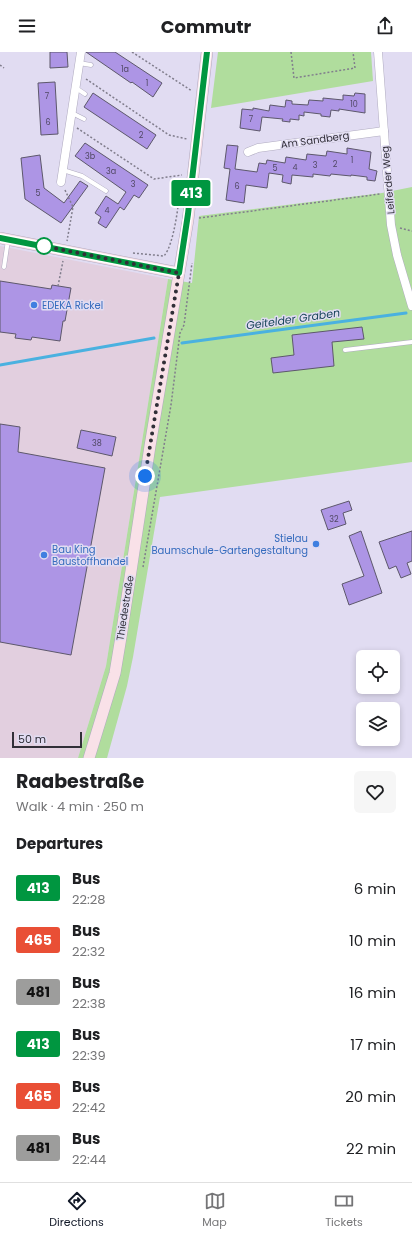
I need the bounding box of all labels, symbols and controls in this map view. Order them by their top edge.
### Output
text: Commutr [161,14,251,39]
icon: menu [16,15,38,37]
icon: share [374,15,396,37]
house number: 1a [121,64,129,75]
house number: 1 [146,78,148,89]
house number: 7 [45,91,50,102]
house number: 10 [350,99,358,110]
house number: 7 [249,114,254,125]
house number: 6 [45,117,51,128]
street label: Am Sandberg [280,128,350,152]
house number: 2 [139,130,144,141]
street label: Leiferder Weg [378,145,398,215]
house number: 3b [85,151,96,162]
house number: 1 [351,155,353,166]
house number: 2 [333,159,338,170]
house number: 3 [313,160,318,171]
house number: 4 [292,162,298,173]
house number: 5 [272,163,278,174]
house number: 3a [106,166,116,177]
house number: 3 [131,179,136,190]
line badge: 413 [168,180,214,206]
house number: 6 [234,181,240,192]
text: 413 [179,183,203,203]
house number: 5 [35,188,41,199]
house number: 4 [104,205,110,216]
unlabelled marker [35,237,53,255]
place label: EDEKA Rickel [42,298,103,313]
marker: EDEKA Rickel [29,300,39,310]
water label: Geitelder Graben [245,304,341,334]
house number: 38 [92,438,102,449]
your location [135,466,155,486]
house number: 32 [329,514,339,525]
place label: Stielau Baumschule-Gartengestaltung [151,531,308,558]
marker: Stielau Baumschule-Gartengestaltung [311,539,321,549]
place label: Bau King Baustoffhandel [52,542,128,569]
marker: Bau King Baustoffhandel [39,550,49,560]
street label: Thiedestraße [112,574,138,642]
map controls [356,650,400,746]
button: locate [356,650,400,694]
button: layers [356,702,400,746]
scale bar [12,730,82,749]
text: 50 m [18,731,46,747]
text: Raabestraße [16,768,144,795]
button: heart [354,771,396,813]
text: Walk · 4 min · 250 m [16,797,144,816]
text: Departures [16,833,103,854]
text: Bus [72,868,100,889]
text: 413 [26,878,50,898]
text: 6 min [354,878,396,899]
text: 22:28 [72,890,105,909]
text: Bus [72,920,100,941]
text: 465 [24,930,52,950]
text: 10 min [349,930,396,951]
text: 22:32 [72,942,105,961]
text: Bus [72,972,100,993]
text: 481 [26,982,50,1002]
text: 16 min [349,982,396,1003]
text: 22:38 [72,994,106,1013]
text: Bus [72,1024,100,1045]
text: 413 [26,1034,50,1054]
text: 17 min [350,1034,396,1055]
text: 22:39 [72,1046,106,1065]
text: Bus [72,1076,100,1097]
text: 465 [24,1086,52,1106]
text: 20 min [345,1086,396,1107]
text: 22:42 [72,1098,105,1117]
text: Bus [72,1128,100,1149]
text: 481 [26,1138,50,1158]
text: 22 min [346,1138,396,1159]
text: 22:44 [72,1150,106,1169]
tab: Directions [49,1190,104,1231]
tab: Map [202,1190,227,1231]
tab: Tickets [325,1190,363,1231]

